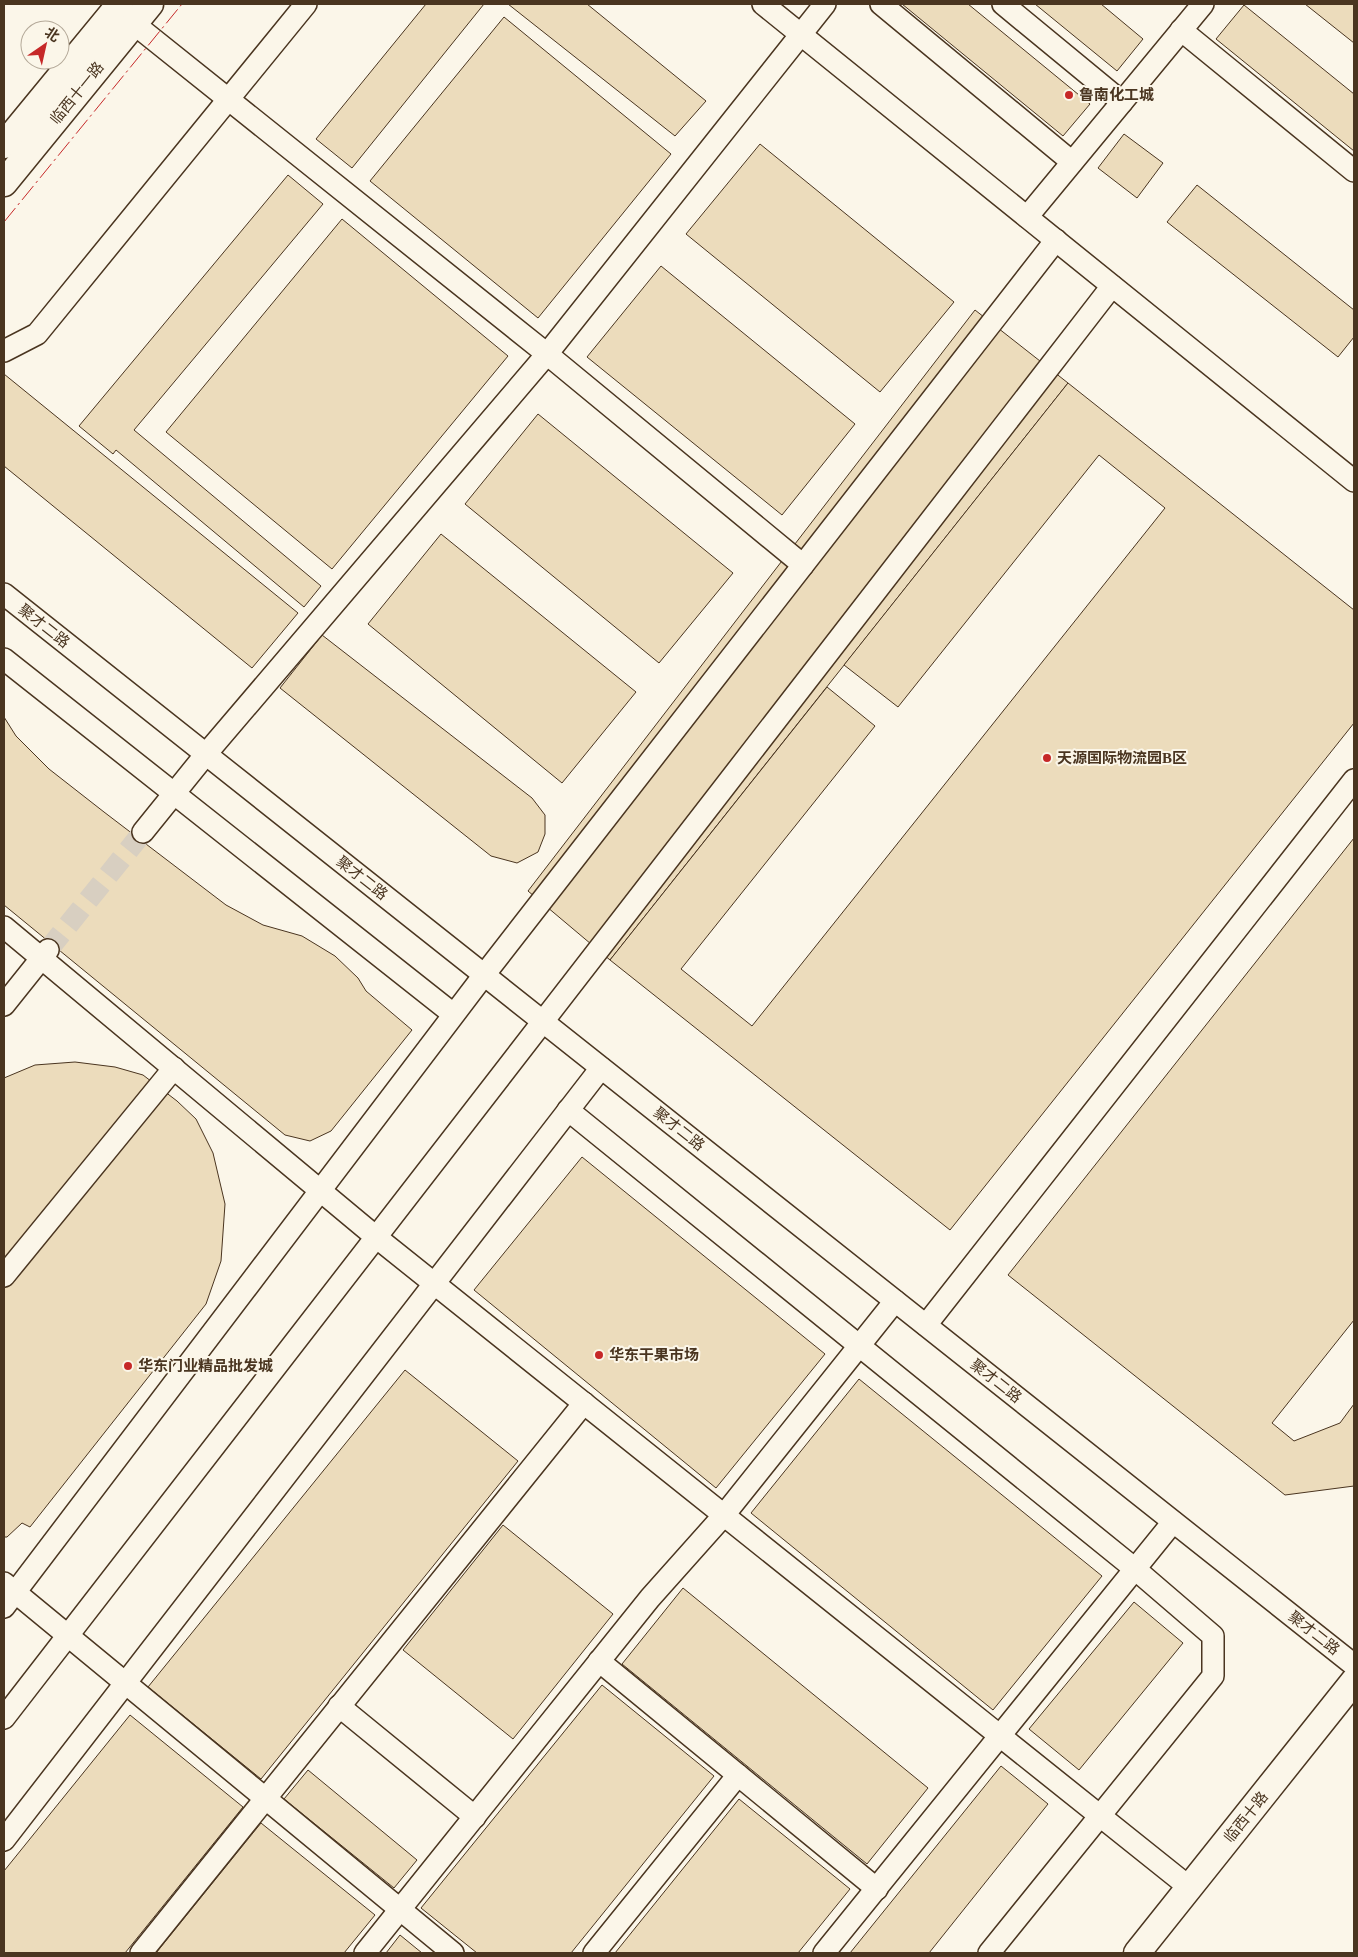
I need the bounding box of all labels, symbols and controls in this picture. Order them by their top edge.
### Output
north arrow [20,20,70,70]
text: 北 [42,25,62,45]
street label: 临西十一路 [46,58,107,127]
place label: 鲁南化工城 [1079,86,1154,103]
marker: 鲁南化工城 [1063,89,1075,101]
street label: 聚才二路 [15,601,73,651]
place label: 天源国际物流园B区 [1057,750,1187,766]
marker: 天源国际物流园B区 [1041,752,1053,764]
street label: 聚才二路 [333,853,391,903]
street label: 聚才二路 [650,1104,708,1154]
place label: 华东干果市场 [609,1346,699,1363]
marker: 华东干果市场 [593,1349,605,1361]
street label: 聚才二路 [967,1356,1025,1406]
place label: 华东门业精品批发城 [138,1357,273,1374]
marker: 华东门业精品批发城 [122,1360,134,1372]
street label: 聚才二路 [1285,1608,1343,1658]
street label: 临西十路 [1220,1788,1271,1845]

